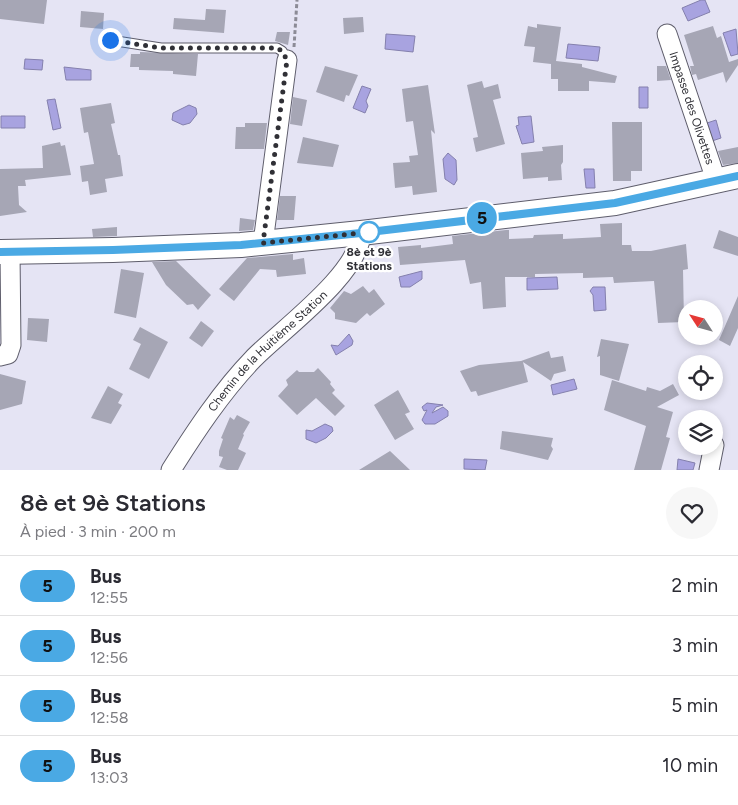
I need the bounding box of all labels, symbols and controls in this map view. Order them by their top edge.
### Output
your location [98,28,123,53]
street label: Impasse des Olivettes [666,50,717,167]
line badge: 5 [466,202,498,234]
text: 5 [477,207,487,229]
marker: 8è et 9è Stations [358,221,380,243]
place label: 8è et 9è Stations [346,245,392,273]
street label: Chemin de la Huitième Station [205,287,330,414]
north arrow [678,300,722,345]
map controls [678,300,723,455]
button: locate [678,355,723,400]
button: layers [678,410,723,455]
button: heart [666,487,718,539]
text: 8è et 9è Stations [20,488,206,517]
text: À pied · 3 min · 200 m [20,522,176,541]
text: Bus [90,565,121,588]
text: 2 min [672,574,718,597]
text: 5 [42,575,53,597]
text: 12:55 [90,588,128,607]
text: Bus [90,625,121,648]
text: 3 min [672,634,718,657]
text: 5 [42,635,53,657]
text: 12:56 [90,648,128,667]
text: Bus [90,685,121,708]
text: 5 min [671,694,718,717]
text: 5 [42,695,53,717]
text: 12:58 [90,708,129,727]
text: Bus [90,745,121,768]
text: 10 min [662,754,718,777]
text: 5 [42,755,53,777]
text: 13:03 [90,768,128,787]

